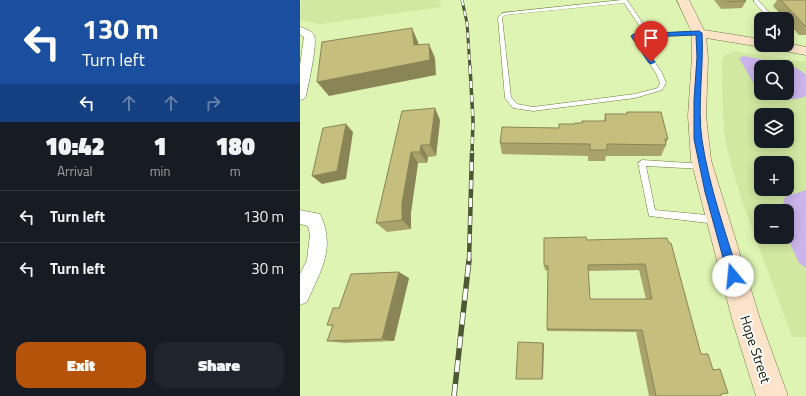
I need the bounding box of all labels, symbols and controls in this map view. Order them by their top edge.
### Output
text: 130 m [82,7,159,50]
map controls [754,12,794,244]
button: sound [754,12,794,52]
icon: left [16,16,68,68]
pin [634,21,668,62]
icon: arrive [640,27,662,49]
text: Turn left [82,46,145,73]
button: search [754,60,794,100]
icon: left [76,92,98,114]
icon: ahead [118,92,140,114]
icon: ahead [160,92,182,114]
icon: right [202,92,224,114]
button: layers [754,108,794,148]
text: 10:42 [45,128,105,164]
text: 1 [153,128,167,164]
text: 180 [215,128,255,164]
button: + [754,156,794,196]
text: Arrival [57,161,92,181]
text: min [150,161,170,181]
text: m [230,161,241,181]
button: − [754,204,794,244]
text: Turn left [50,205,105,228]
text: 130 m [243,205,284,228]
icon: left [16,206,38,228]
position arrow [712,255,754,297]
text: Turn left [50,257,105,280]
text: 30 m [251,257,284,280]
icon: left [16,258,38,280]
street label: Hope Street [735,312,777,386]
button: Exit [16,342,146,388]
button: Share [154,342,284,388]

